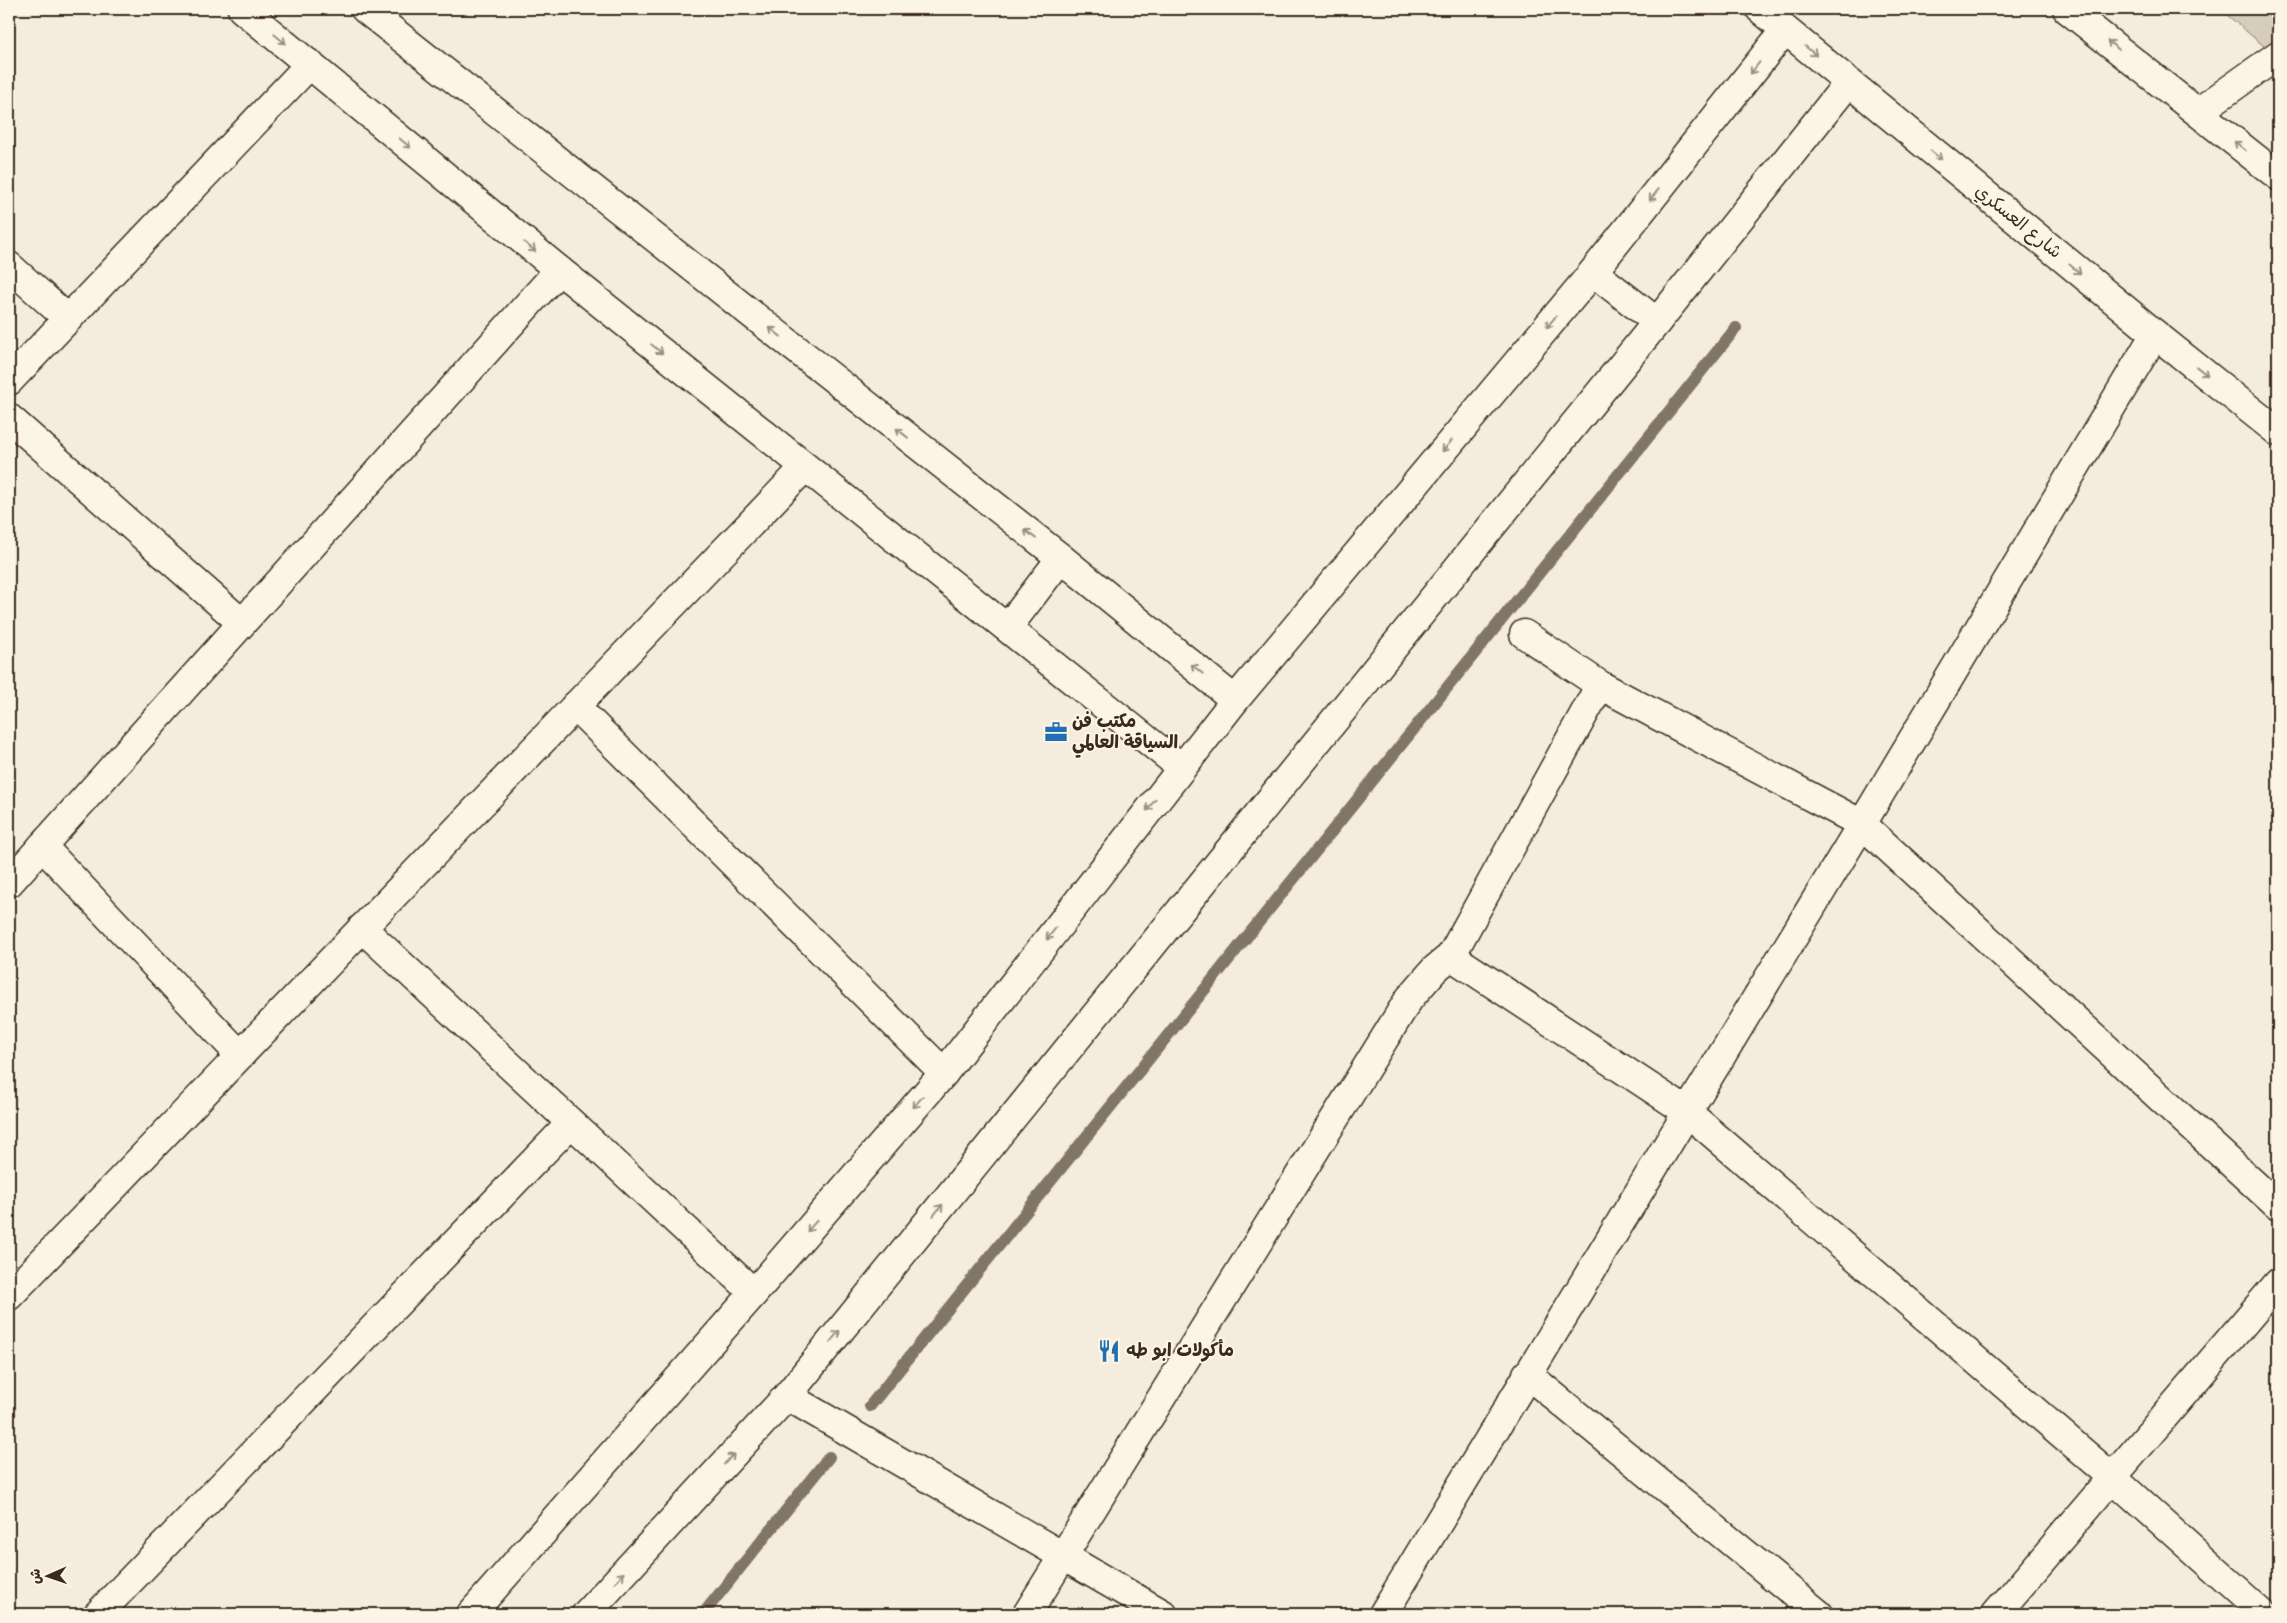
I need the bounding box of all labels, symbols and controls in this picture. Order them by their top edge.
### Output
one-way arrow [273,34,286,45]
one-way arrow [2107,39,2120,50]
one-way arrow [1804,46,1817,57]
one-way arrow [1749,61,1760,74]
one-way arrow [399,137,412,148]
one-way arrow [2234,140,2247,151]
one-way arrow [1929,149,1942,160]
street label: شارع العسكري [1970,180,2066,264]
one-way arrow [1648,189,1659,202]
one-way arrow [524,241,537,252]
one-way arrow [2069,263,2082,274]
one-way arrow [1546,315,1557,328]
one-way arrow [769,327,782,338]
one-way arrow [650,343,663,354]
one-way arrow [2195,365,2208,376]
one-way arrow [896,428,909,439]
one-way arrow [1441,440,1453,453]
one-way arrow [1024,528,1037,539]
one-way arrow [1191,664,1204,675]
place label: مكتب فن السياقة العالمي [1072,710,1178,758]
office icon: مكتب فن السياقة العالمي [1043,719,1069,745]
one-way arrow [1146,799,1157,812]
one-way arrow [1046,927,1057,940]
one-way arrow [912,1096,924,1109]
one-way arrow [932,1204,943,1217]
one-way arrow [807,1219,818,1232]
one-way arrow [830,1330,841,1343]
restaurant icon: مأكولات ابو طه [1096,1338,1122,1364]
place label: مأكولات ابو طه [1126,1339,1234,1363]
one-way arrow [723,1453,735,1465]
north arrow [22,1550,72,1600]
text: ش [27,1568,45,1584]
one-way arrow [613,1572,625,1585]

